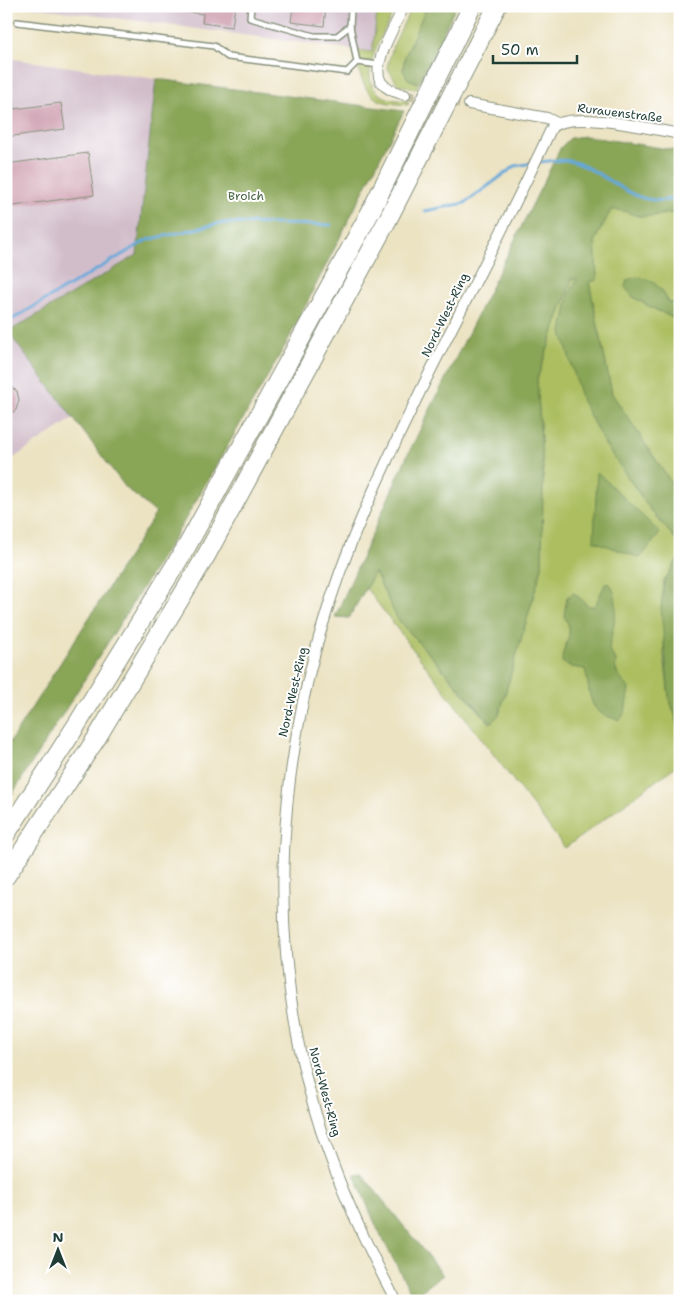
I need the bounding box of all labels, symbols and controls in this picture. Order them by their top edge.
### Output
scale bar [493,32,577,64]
text: 50 m [501,40,539,60]
street label: Rurauenstraße [577,100,664,126]
park label: Broich [228,188,264,204]
street label: Nord-West-Ring [418,270,472,360]
street label: Nord-West-Ring [275,645,311,739]
street label: Nord-West-Ring [305,1045,345,1139]
north arrow [32,1224,82,1274]
text: N [52,1228,64,1246]

